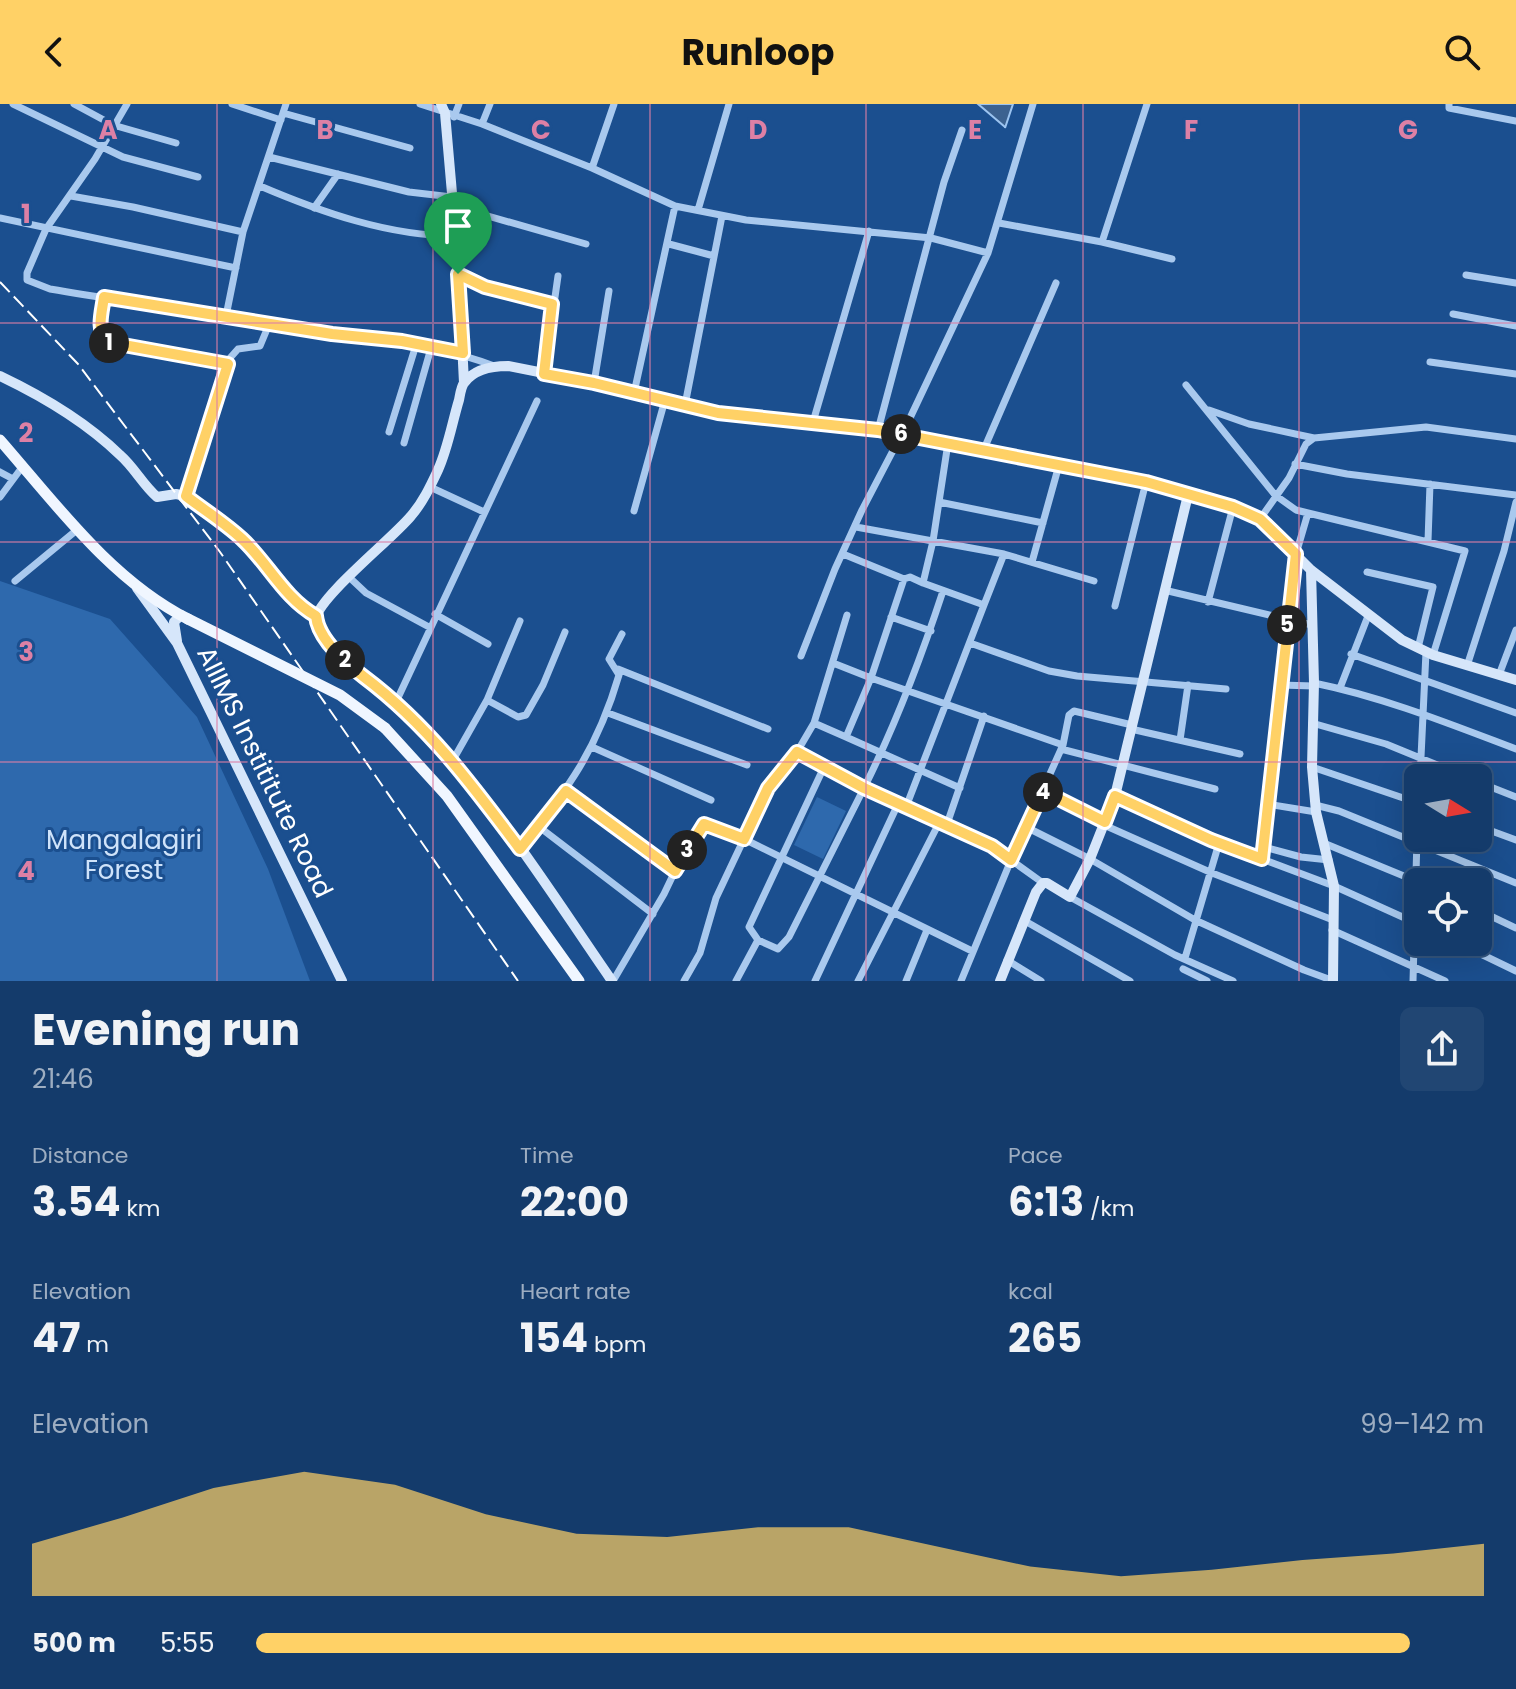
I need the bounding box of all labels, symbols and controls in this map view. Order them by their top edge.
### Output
text: Runloop [682,27,834,78]
icon: back [32,30,76,74]
icon: search [1440,30,1484,74]
text: A [98,112,118,148]
text: B [316,112,334,148]
text: C [531,112,551,148]
text: D [749,112,768,148]
text: E [968,112,982,148]
text: F [1184,112,1198,148]
text: G [1398,112,1418,148]
pin [424,192,492,274]
text: 1 [21,196,31,232]
icon: arrive [436,204,480,248]
pin: 1 [89,323,129,363]
text: 1 [105,327,113,358]
pin: 6 [881,414,921,454]
text: 2 [19,415,34,451]
text: 6 [894,418,908,449]
pin: 5 [1267,605,1307,645]
text: 5 [1280,609,1294,640]
text: 3 [18,634,34,670]
street label: AIIIMS Instititute Road [188,640,342,904]
pin: 2 [325,640,365,680]
text: 2 [339,644,351,675]
north arrow [1404,764,1492,852]
map controls [1404,764,1492,956]
pin: 4 [1023,772,1063,812]
text: 4 [1036,776,1050,807]
park label: Mangalagiri Forest [46,822,202,888]
pin: 3 [667,830,707,870]
text: 3 [680,834,694,865]
text: 4 [17,853,35,889]
button: locate [1404,868,1492,956]
text: Evening run [32,999,300,1060]
button: share [1400,1007,1484,1091]
text: 21:46 [32,1061,94,1097]
text: Distance [32,1140,128,1171]
text: Time [520,1140,574,1171]
text: Pace [1008,1140,1063,1171]
text: 3.54 [32,1174,121,1230]
text: 22:00 [520,1174,629,1230]
text: 6:13 [1008,1174,1084,1230]
text: km [121,1193,160,1224]
text: /km [1084,1193,1134,1224]
text: Elevation [32,1276,131,1307]
text: Heart rate [520,1276,631,1307]
text: kcal [1008,1276,1053,1307]
text: 47 [32,1310,80,1366]
text: 154 [520,1310,588,1366]
text: 265 [1008,1310,1082,1366]
text: m [80,1329,109,1360]
text: bpm [588,1329,646,1360]
text: Elevation [32,1406,149,1442]
text: 99–142 m [1360,1406,1484,1442]
text: 500 m [32,1625,116,1661]
text: 5:55 [160,1625,215,1661]

